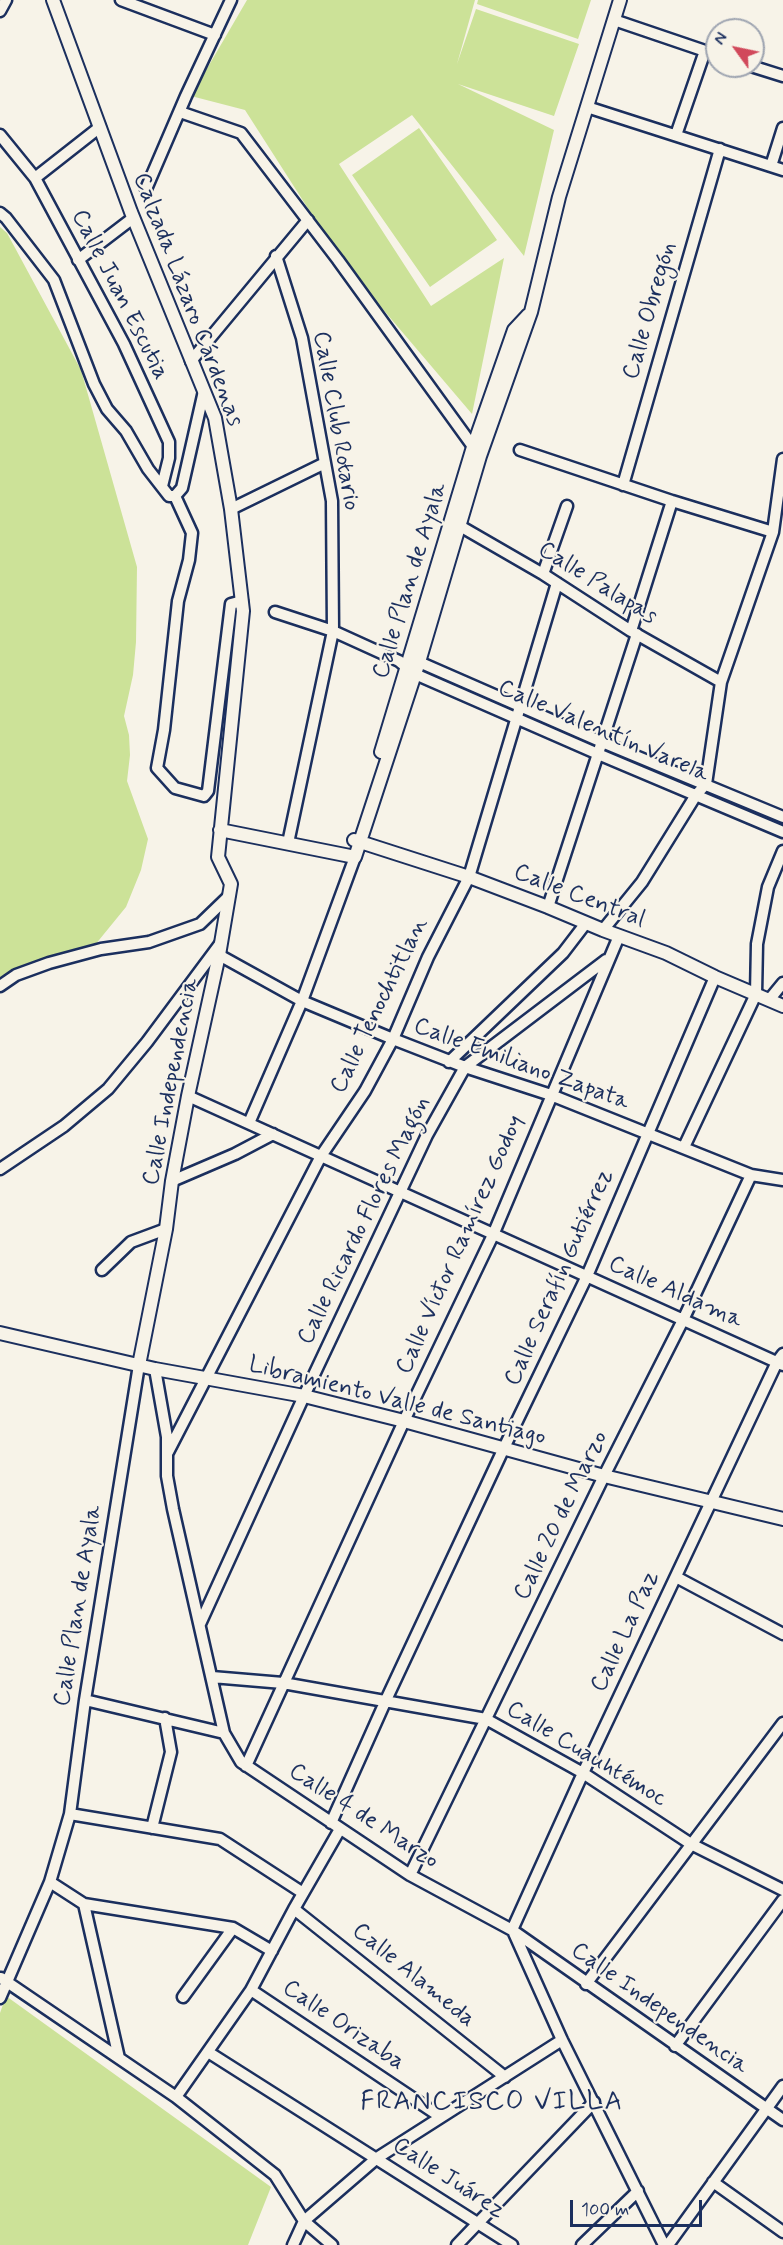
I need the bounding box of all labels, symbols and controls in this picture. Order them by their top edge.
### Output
north arrow [705,18,765,78]
text: N [709,29,733,49]
street label: Calzada Lázaro Cárdenas [125,169,249,431]
street label: Calle Juan Escutia [64,205,174,385]
street label: Calle Obregón [618,239,684,383]
street label: Calle Club Rotario [305,329,365,513]
street label: Calle Plan de Ayala [367,479,455,683]
street label: Calle Palapas [532,536,662,632]
street label: Calle Valentín Varela [493,675,713,789]
street label: Calle Central [509,859,649,935]
street label: Calle Tenochtitlan [325,913,435,1099]
street label: Calle Independencia [138,976,206,1188]
street label: Calle Emiliano Zapata [409,1013,633,1117]
street label: Calle Ricardo Flores Magón [292,1092,438,1350]
street label: Calle Víctor Ramírez Godoy [391,1111,531,1379]
street label: Calle Serafín Gutiérrez [499,1165,621,1391]
street label: Calle Aldama [603,1251,747,1335]
street label: Libramiento Valle de Santiago [245,1351,549,1453]
street label: Calle 20 de Marzo [509,1427,615,1605]
street label: Calle Plan de Ayala [49,1503,109,1709]
street label: Calle La Paz [585,1567,667,1697]
street label: Calle Cuauhtémoc [500,1696,672,1814]
street label: Calle 4 de Marzo [283,1758,443,1876]
street label: Calle Alameda [345,1917,481,2035]
street label: Calle Independencia [565,1937,753,2081]
street label: Calle Orizaba [276,1974,410,2078]
district label: FRANCISCO VILLA [364,2087,620,2119]
street label: Calle Juárez [386,2132,510,2226]
scale bar [573,2188,705,2226]
text: 100 m [581,2198,629,2222]

